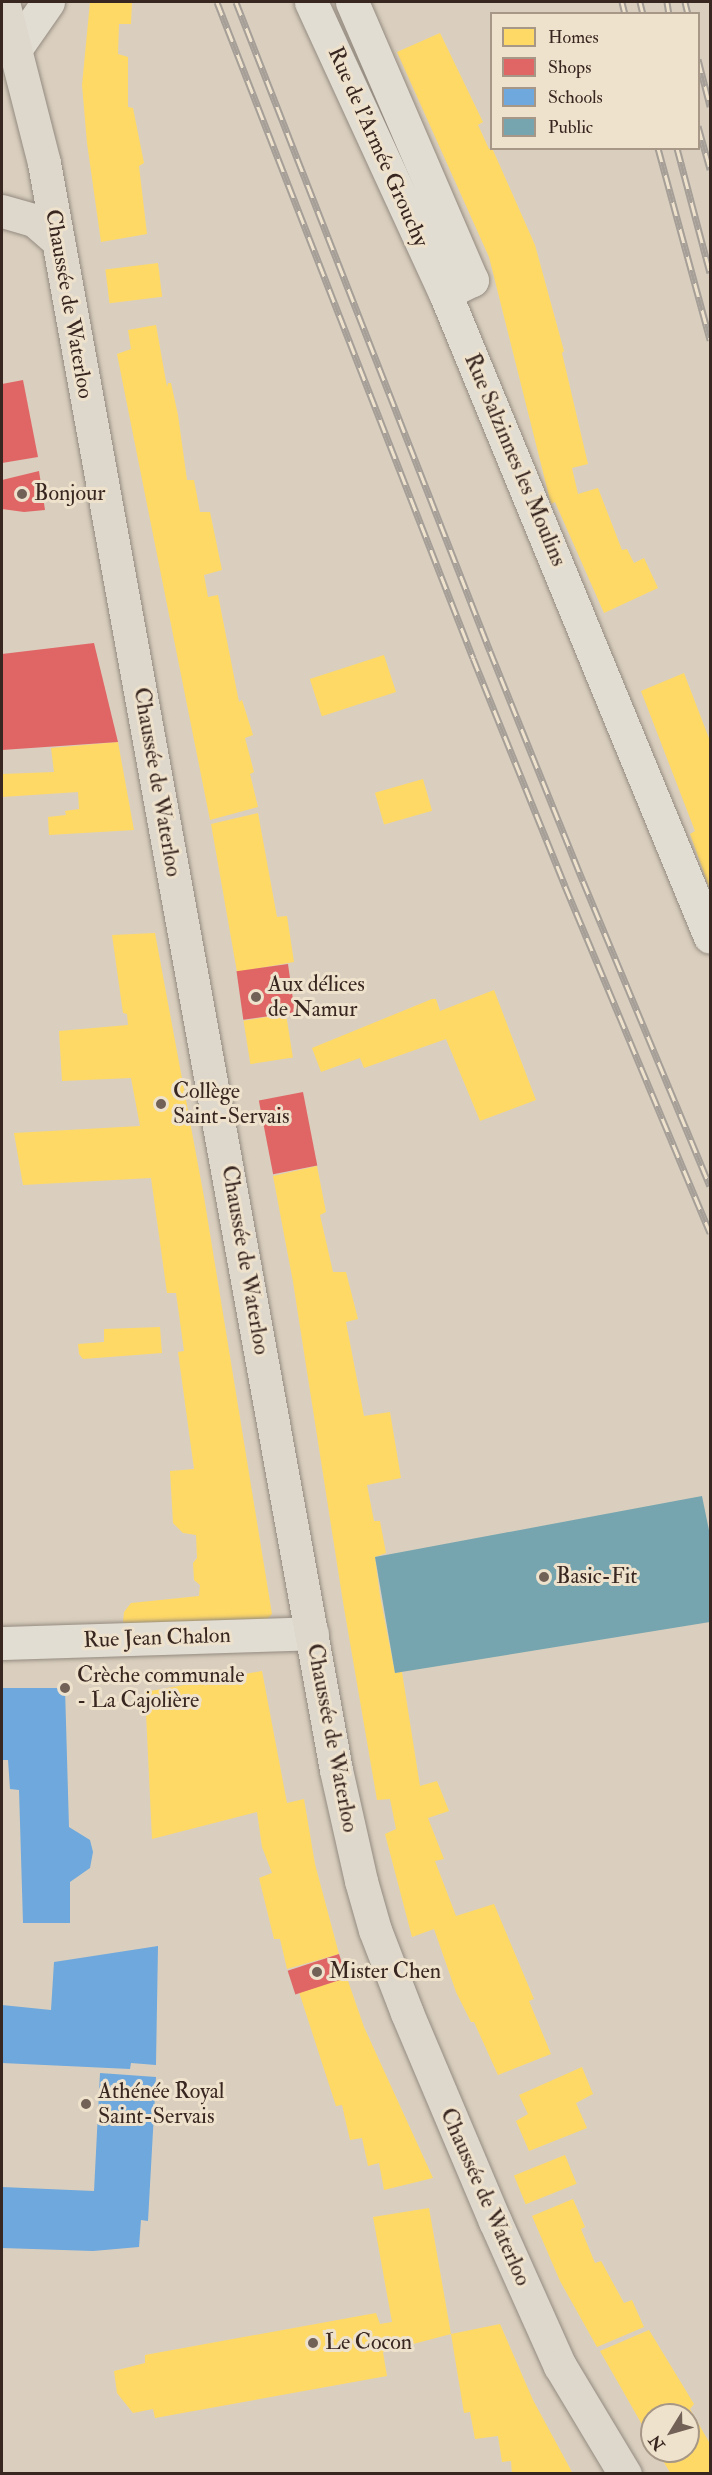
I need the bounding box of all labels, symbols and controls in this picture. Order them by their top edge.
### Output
legend [490,12,700,150]
text: Homes [548,26,599,49]
street label: Rue de l'Armée Grouchy [322,43,434,251]
text: Shops [548,56,591,79]
text: Schools [548,86,603,109]
text: Public [548,116,593,139]
street label: Chaussée de Waterloo [39,207,99,401]
street label: Rue Salzinnes les Moulins [458,350,572,570]
place label: Bonjour [34,481,106,507]
marker: Bonjour [15,487,29,501]
street label: Chaussée de Waterloo [127,685,187,879]
place label: Aux délices de Namur [268,971,365,1022]
marker: Aux délices de Namur [249,990,263,1004]
place label: Collège Saint-Servais [173,1078,289,1130]
marker: Collège Saint-Servais [154,1097,168,1111]
street label: Chaussée de Waterloo [215,1163,275,1357]
place label: Basic-Fit [556,1564,637,1590]
marker: Basic-Fit [537,1570,551,1584]
street label: Rue Jean Chalon [83,1622,231,1654]
street label: Chaussée de Waterloo [301,1642,363,1834]
place label: Crèche communale - La Cajolière [77,1662,244,1714]
marker: Crèche communale - La Cajolière [58,1681,72,1695]
place label: Mister Chen [329,1959,441,1985]
marker: Mister Chen [310,1965,324,1979]
place label: Athénée Royal Saint-Servais [98,2078,225,2130]
marker: Athénée Royal Saint-Servais [79,2097,93,2111]
street label: Chaussée de Waterloo [434,2104,536,2290]
place label: Le Cocon [325,2330,412,2356]
marker: Le Cocon [306,2336,320,2350]
north arrow [640,2403,700,2463]
text: N [645,2431,670,2454]

